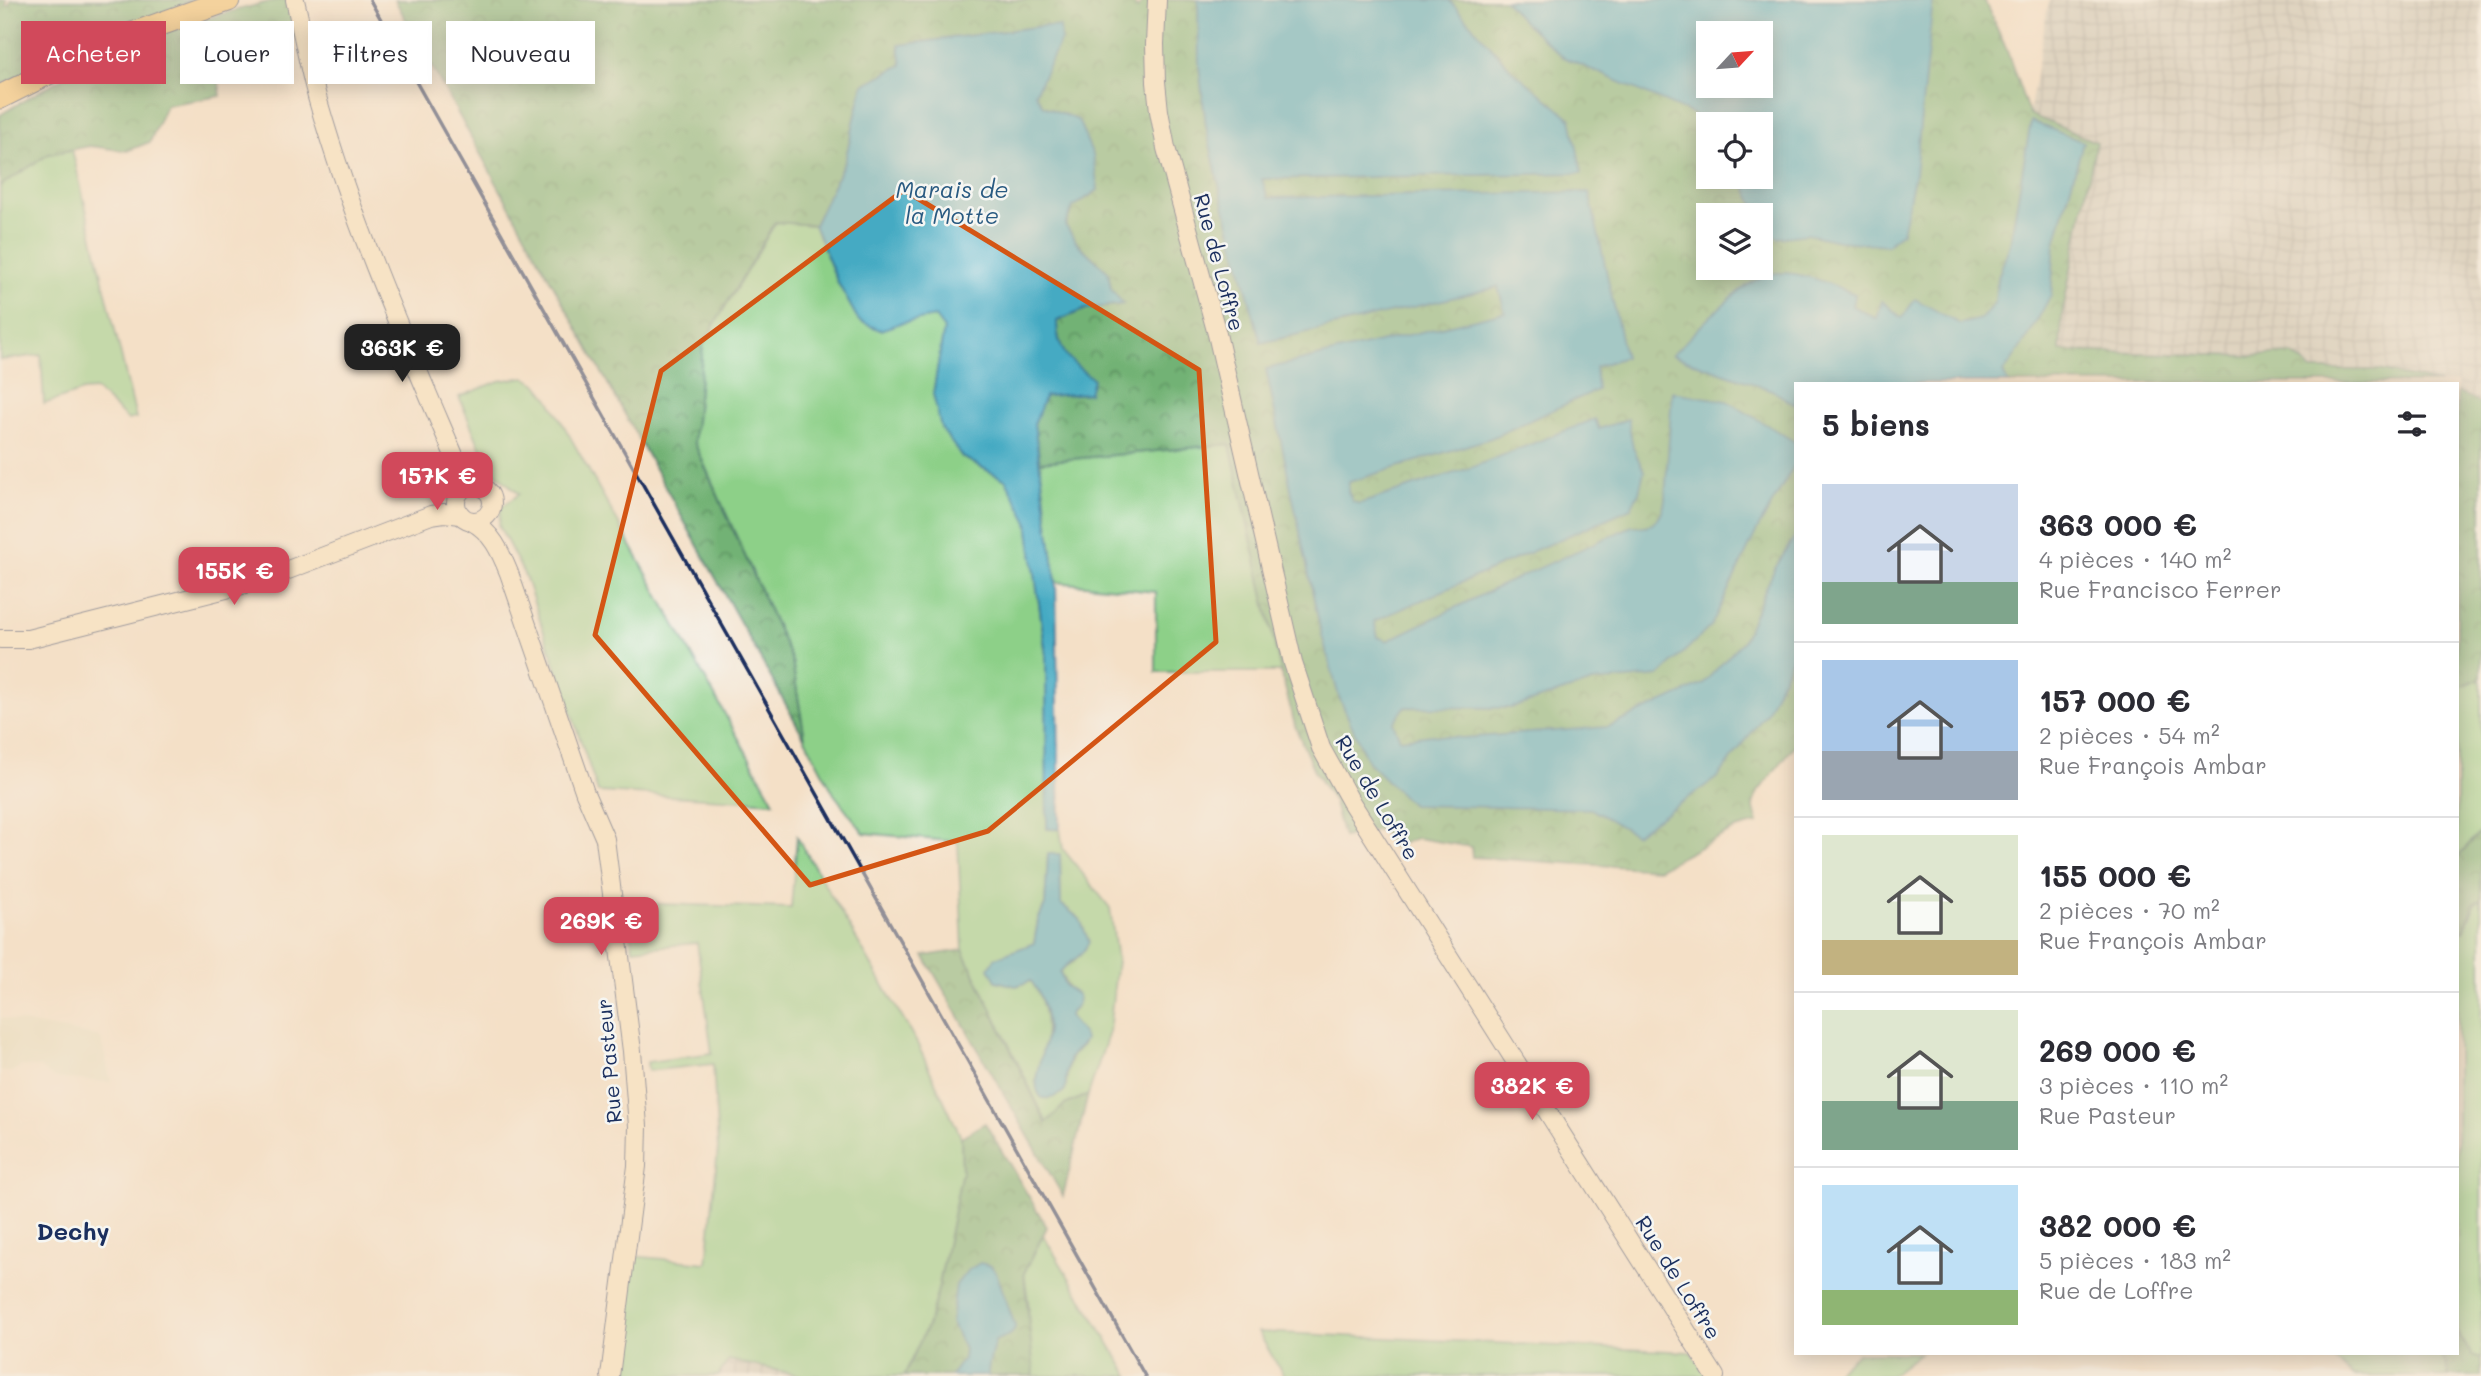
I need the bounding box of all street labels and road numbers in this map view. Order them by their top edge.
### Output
street label: Rue de Loffre [1189,190,1251,334]
street label: Rue de Loffre [1330,730,1426,864]
street label: Rue Pasteur [589,998,627,1124]
street label: Rue de Loffre [1630,1210,1728,1344]

